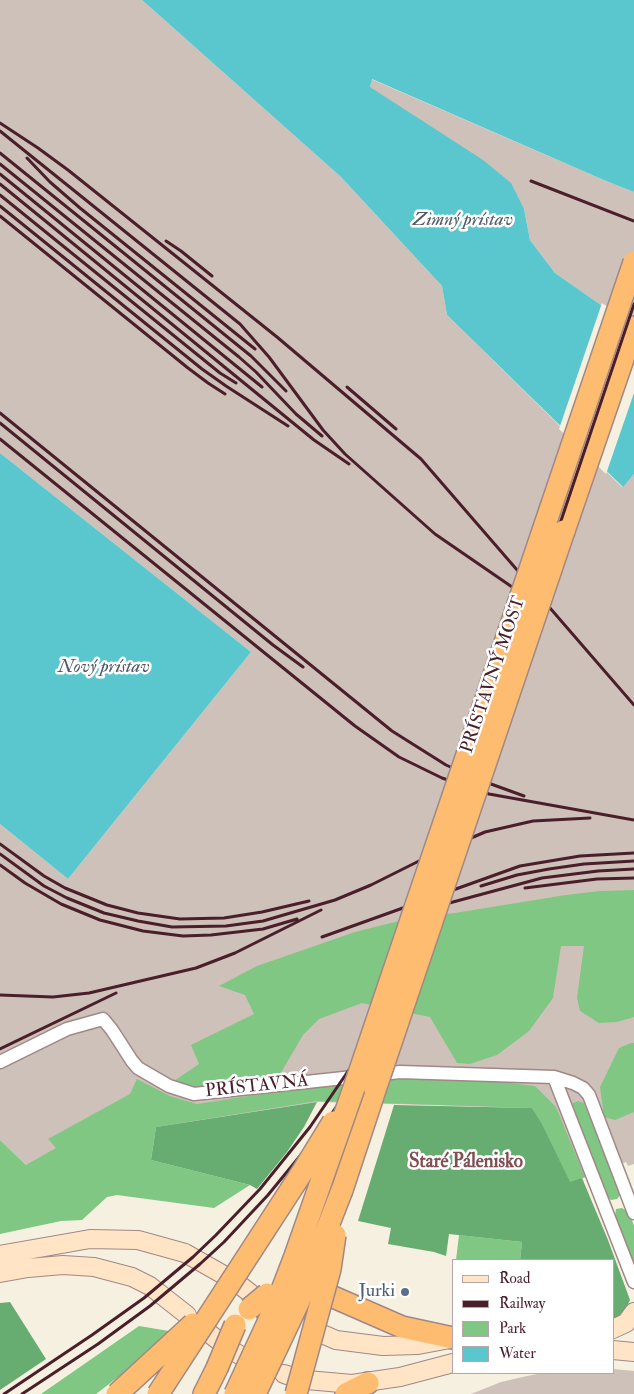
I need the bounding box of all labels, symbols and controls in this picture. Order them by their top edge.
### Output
water label: Zimný prístav [413,210,513,232]
street label: PRÍSTAVNÝ MOST [457,594,531,756]
water label: Nový prístav [58,657,150,679]
street label: PRÍSTAVNÁ [204,1071,310,1103]
district label: Staré Pálenisko [409,1152,523,1174]
legend [452,1259,614,1374]
text: Road [499,1269,530,1288]
place label: Jurki [359,1281,395,1303]
marker: Jurki [399,1286,411,1298]
text: Railway [499,1294,545,1313]
text: Park [499,1319,526,1338]
text: Water [499,1344,536,1363]

